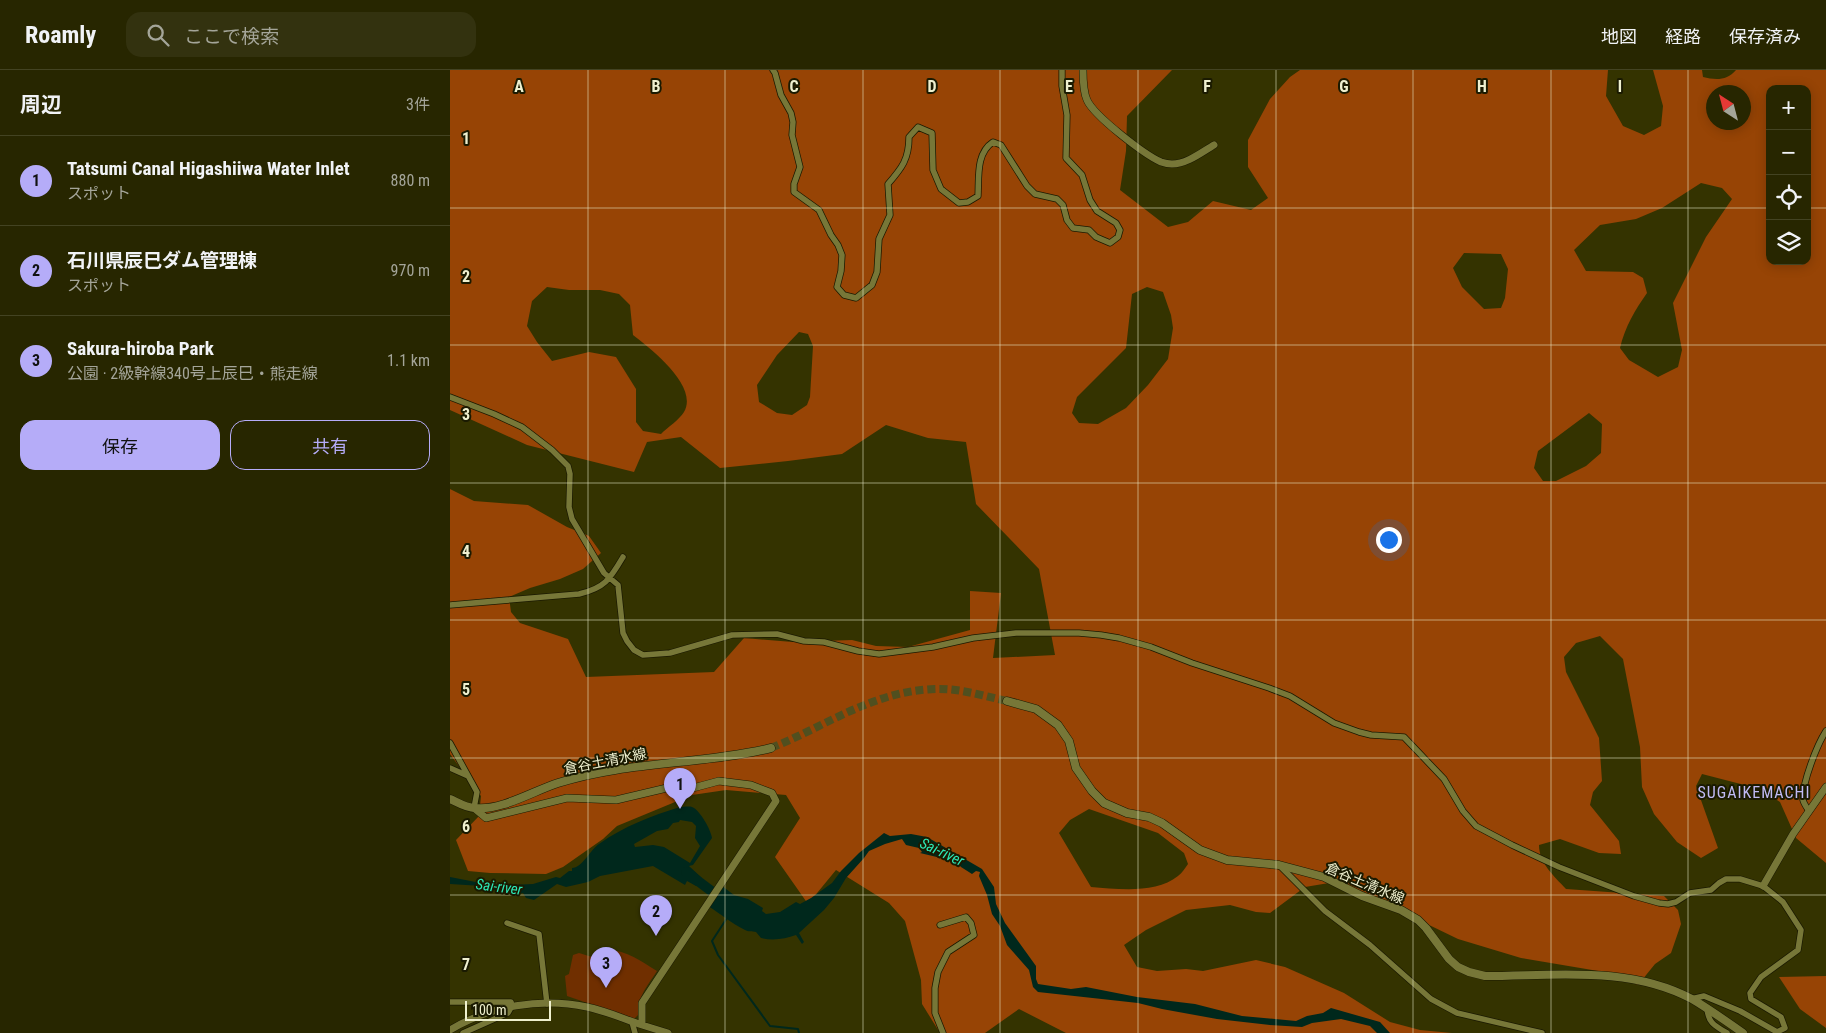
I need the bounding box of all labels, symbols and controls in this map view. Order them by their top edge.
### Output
search box [126,12,476,57]
text: Roamly [25,21,96,49]
icon: search [144,21,172,49]
text: ここで検索 [184,25,279,48]
text: 地図 [1601,26,1637,47]
text: 経路 [1665,26,1701,47]
text: 保存済み [1729,26,1801,47]
text: A [514,77,524,96]
text: B [652,77,661,96]
text: C [789,77,799,96]
text: D [927,77,937,96]
text: E [1065,77,1073,96]
text: F [1203,77,1211,96]
text: G [1339,77,1349,96]
text: H [1477,77,1487,96]
text: I [1618,77,1622,96]
north arrow [1706,85,1751,130]
map controls [1766,85,1811,265]
button: + [1766,85,1811,130]
text: 周辺 [20,93,62,117]
text: 3件 [406,95,430,114]
text: 1 [462,129,470,148]
button: − [1766,130,1811,175]
text: Tatsumi Canal Higashiiwa Water Inlet [67,157,350,180]
text: 1 [32,171,40,190]
text: 880 m [391,171,430,190]
button: locate [1766,175,1811,220]
text: スポット [67,184,131,203]
button: layers [1766,220,1811,265]
text: 石川県辰巳ダム管理棟 [67,249,257,272]
text: 2 [32,261,40,280]
text: 970 m [391,261,430,280]
text: 2 [462,267,470,286]
text: スポット [67,276,131,295]
text: Sakura-hiroba Park [67,337,214,360]
text: 3 [32,351,40,370]
text: 1.1 km [387,351,430,370]
text: 公園 · 2級幹線340号上辰巳・熊走線 [67,364,318,383]
text: 3 [462,405,470,424]
button: 保存 [20,420,220,470]
button: 共有 [230,420,430,470]
your location [1376,527,1402,553]
text: 4 [462,542,470,561]
text: 5 [462,680,470,699]
street label: 倉谷土清水線 [562,745,648,777]
pin: 1 [664,768,696,809]
district label: SUGAIKEMACHI [1698,783,1811,802]
text: 6 [462,817,470,836]
water label: Sai-river [917,834,967,870]
street label: 倉谷土清水線 [1323,859,1407,907]
water label: Sai-river [475,875,524,899]
pin: 2 [640,895,672,936]
pin: 3 [590,947,622,988]
text: 7 [462,955,470,974]
scale bar [465,998,551,1021]
text: 100 m [472,1002,507,1018]

